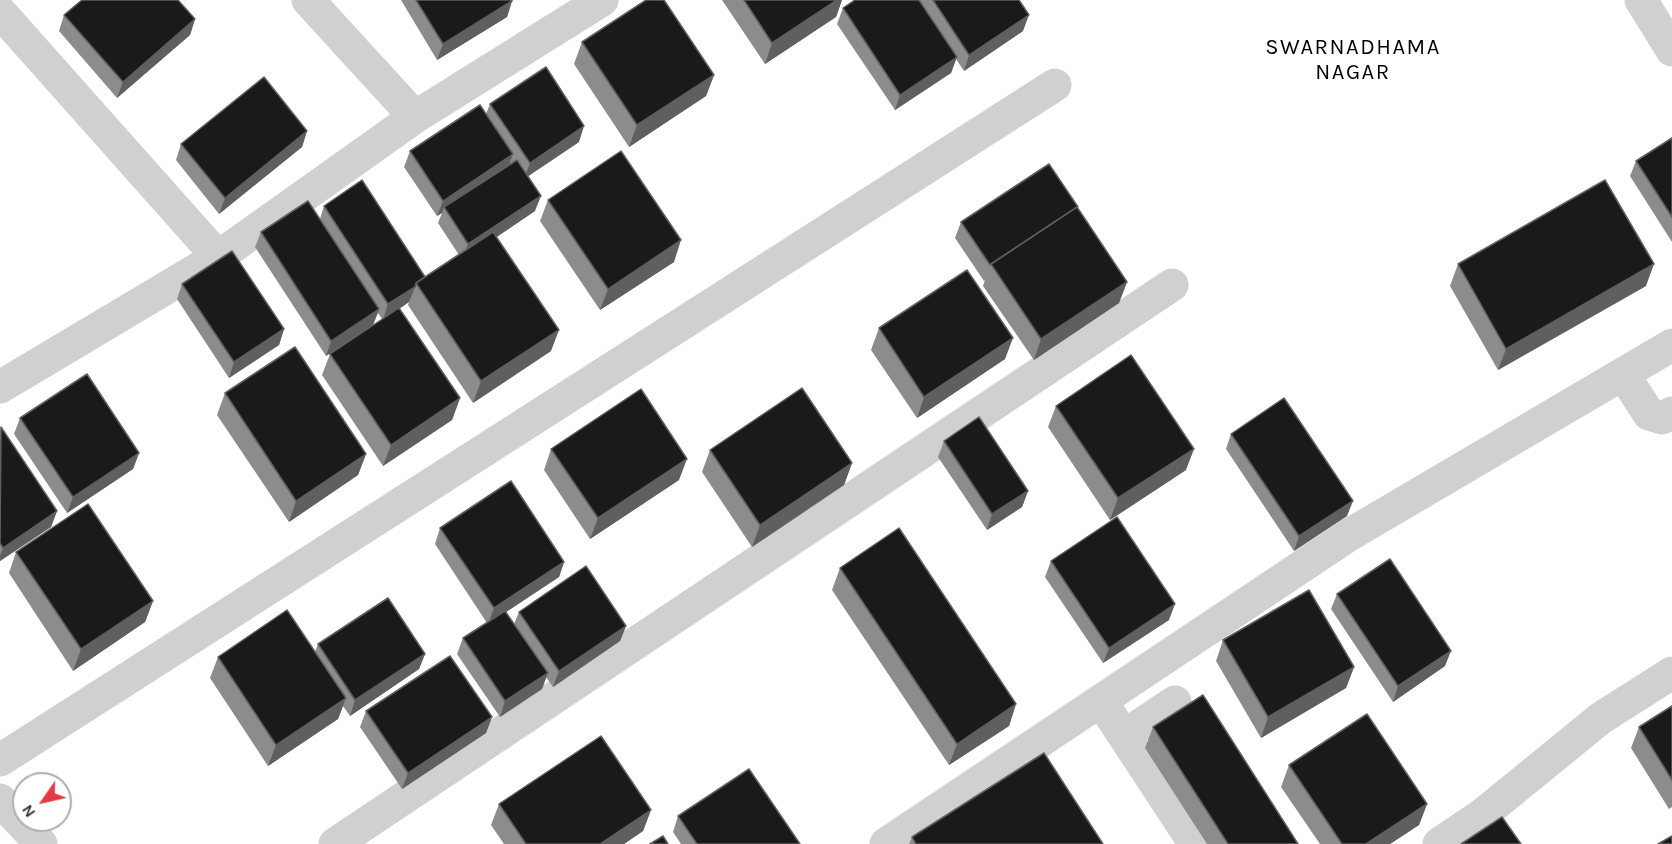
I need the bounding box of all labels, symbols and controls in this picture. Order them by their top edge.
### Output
district label: SWARNADHAMA NAGAR [1265,35,1441,86]
north arrow [12,772,72,832]
text: N [17,801,39,821]

